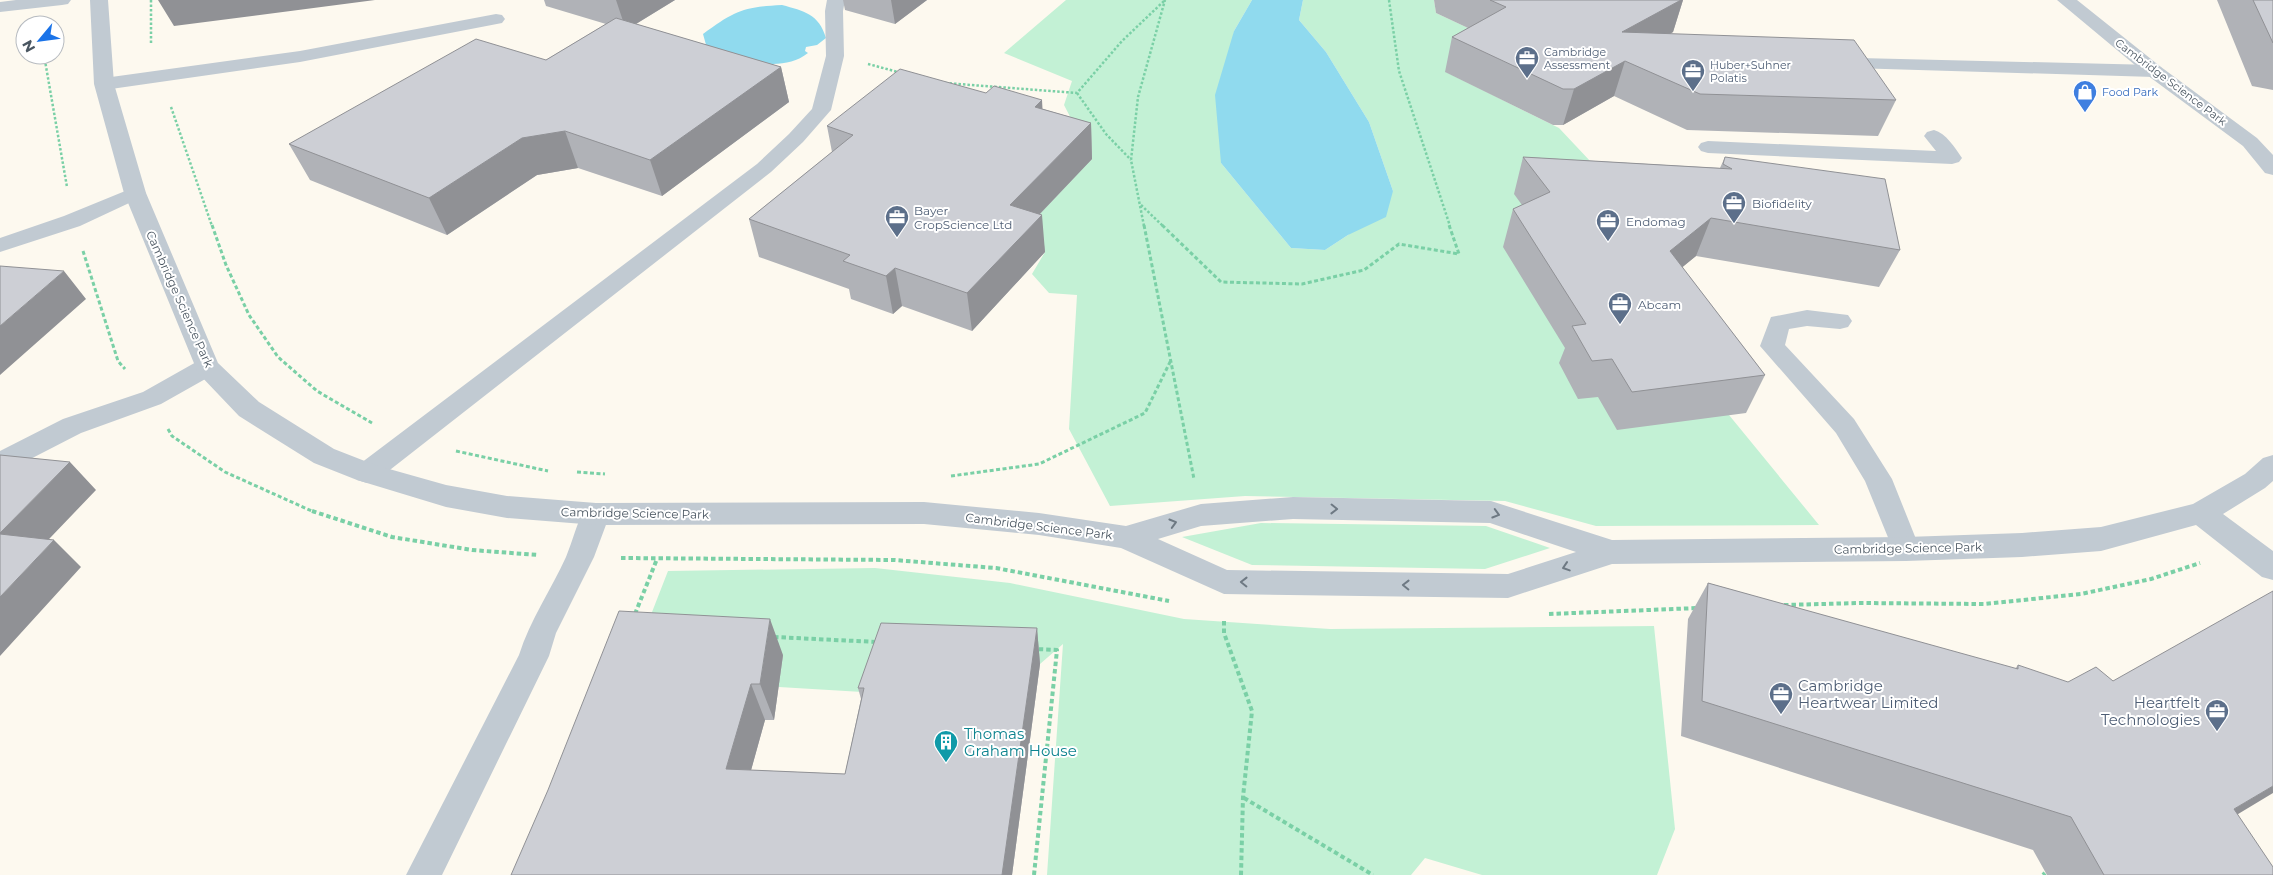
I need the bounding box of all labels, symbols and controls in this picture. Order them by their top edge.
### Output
north arrow [15,15,65,65]
street label: Cambridge Science Park [2113,36,2230,129]
text: N [18,37,39,56]
office icon: Cambridge Assessment [1514,45,1540,79]
place label: Cambridge Assessment [1544,45,1611,72]
office icon: Huber+Suhner Polatis [1680,58,1706,92]
place label: Huber+Suhner Polatis [1710,58,1791,85]
shop icon: Food Park [2072,79,2098,113]
place label: Food Park [2102,85,2158,99]
office icon: Biofidelity [1721,190,1747,224]
place label: Biofidelity [1752,196,1812,211]
place label: Bayer CropScience Ltd [914,203,1012,232]
office icon: Bayer CropScience Ltd [884,204,910,238]
office icon: Endomag [1595,208,1621,242]
place label: Endomag [1626,214,1686,229]
street label: Cambridge Science Park [143,228,217,370]
office icon: Abcam [1607,291,1633,325]
place label: Abcam [1638,297,1681,312]
one-way arrow [1330,503,1338,514]
street label: Cambridge Science Park [561,504,710,522]
one-way arrow [1492,508,1501,519]
street label: Cambridge Science Park [965,510,1114,543]
one-way arrow [1169,518,1177,529]
street label: Cambridge Science Park [1834,539,1983,557]
one-way arrow [1562,562,1571,572]
one-way arrow [1240,577,1248,587]
one-way arrow [1402,579,1410,590]
place label: Cambridge Heartwear Limited [1798,676,1938,712]
office icon: Cambridge Heartwear Limited [1768,681,1794,715]
place label: Heartfelt Technologies [2101,693,2200,729]
office icon: Heartfelt Technologies [2204,698,2230,732]
place label: Thomas Graham House [964,724,1077,760]
building icon: Thomas Graham House [933,729,959,763]

